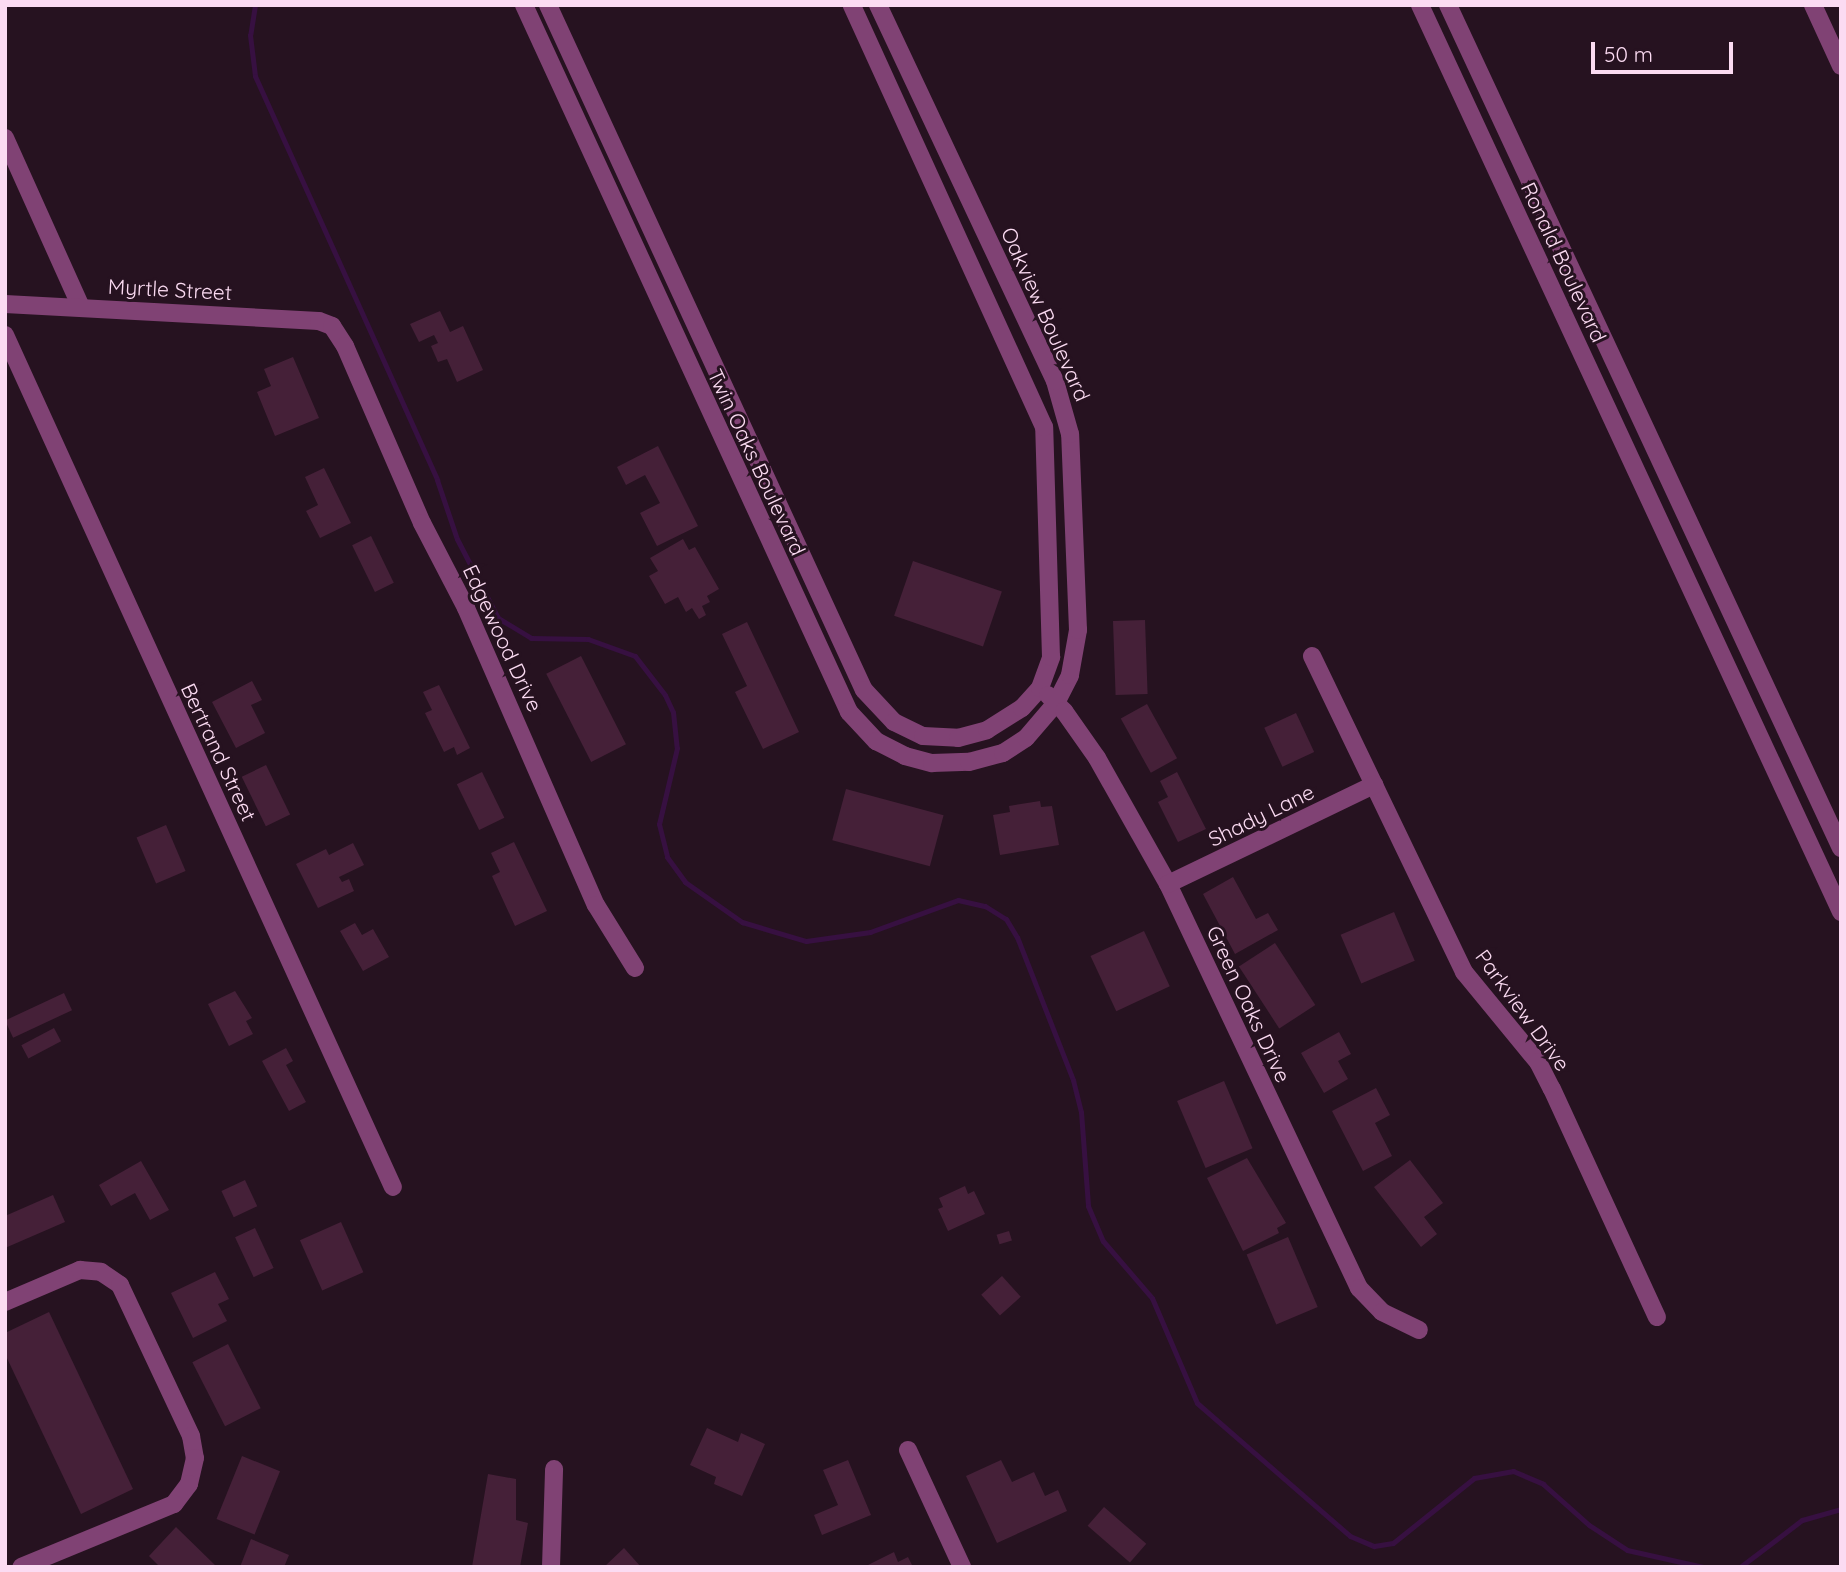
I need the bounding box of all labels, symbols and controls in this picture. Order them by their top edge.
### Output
scale bar [1594,28,1736,72]
text: 50 m [1604,41,1653,67]
street label: Ronald Boulevard [1516,178,1612,346]
street label: Oakview Boulevard [996,223,1096,405]
street label: Myrtle Street [107,273,233,305]
street label: Twin Oaks Boulevard [703,365,811,559]
street label: Edgewood Drive [458,561,548,715]
street label: Bertrand Street [176,679,262,825]
street label: Shady Lane [1204,779,1318,851]
street label: Green Oaks Drive [1202,922,1296,1086]
street label: Parkview Drive [1470,944,1576,1076]

